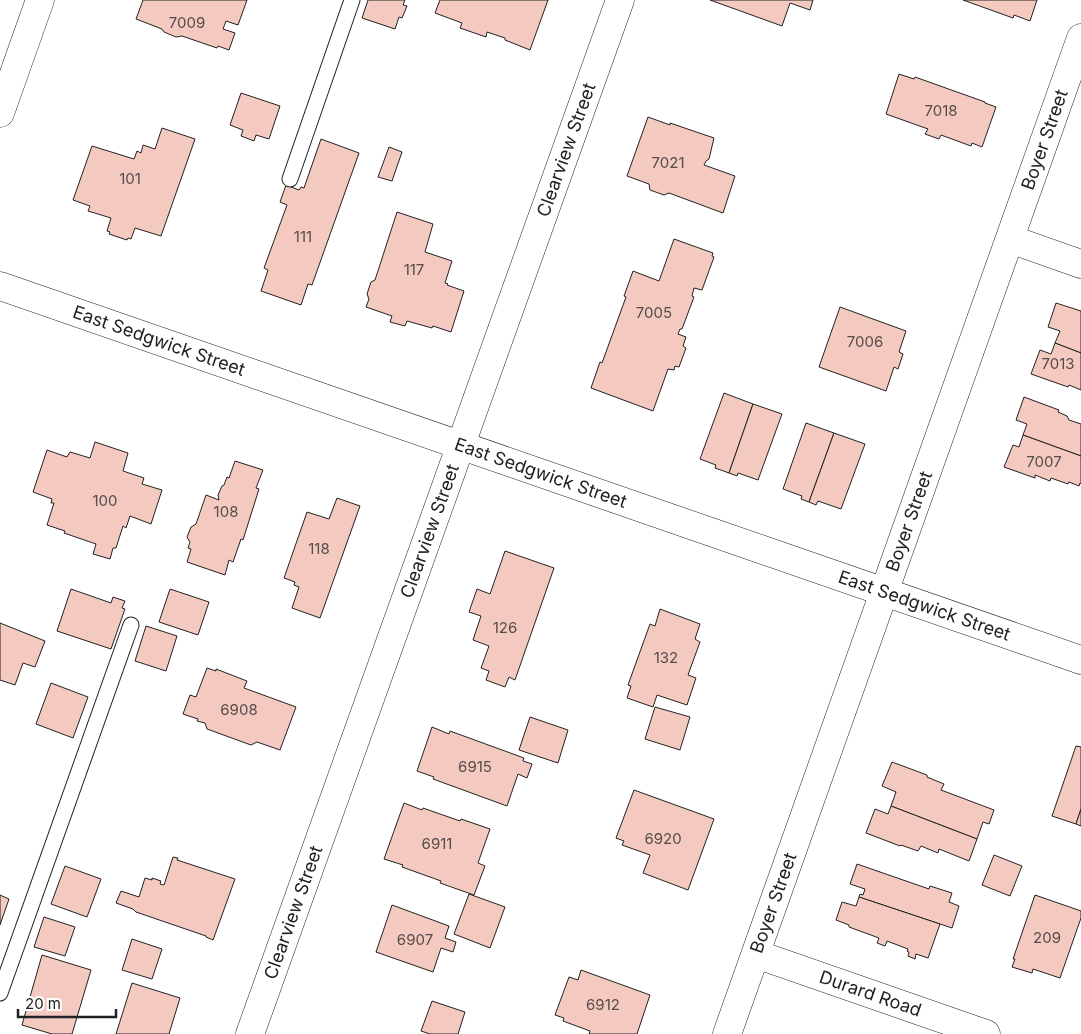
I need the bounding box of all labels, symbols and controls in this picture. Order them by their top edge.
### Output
house number: 7009 [169,13,205,32]
street label: Clearview Street [532,80,600,219]
street label: Boyer Street [1017,86,1072,193]
house number: 7018 [924,101,958,120]
house number: 7021 [652,153,684,172]
house number: 101 [119,169,141,188]
house number: 111 [294,227,312,246]
house number: 117 [404,260,424,279]
street label: East Sedgwick Street [70,301,248,380]
house number: 7005 [636,303,672,322]
house number: 7006 [847,332,883,351]
house number: 7013 [1041,354,1075,373]
street label: East Sedgwick Street [452,433,630,512]
house number: 7007 [1026,452,1062,471]
street label: Clearview Street [396,461,463,601]
street label: Boyer Street [881,468,936,574]
house number: 100 [92,491,118,510]
house number: 108 [214,502,238,521]
house number: 118 [308,539,330,558]
street label: East Sedgwick Street [836,566,1013,645]
house number: 126 [493,618,517,637]
house number: 132 [654,648,678,667]
house number: 6908 [220,700,258,719]
house number: 6915 [458,757,492,776]
house number: 6920 [644,829,682,848]
house number: 6911 [422,834,452,853]
street label: Clearview Street [259,843,327,982]
street label: Boyer Street [746,850,801,956]
house number: 209 [1033,928,1061,947]
house number: 6907 [397,930,433,949]
street label: Durard Road [817,966,924,1021]
scale bar [18,986,115,1018]
text: 20 m [25,994,61,1013]
house number: 6912 [586,995,620,1014]

